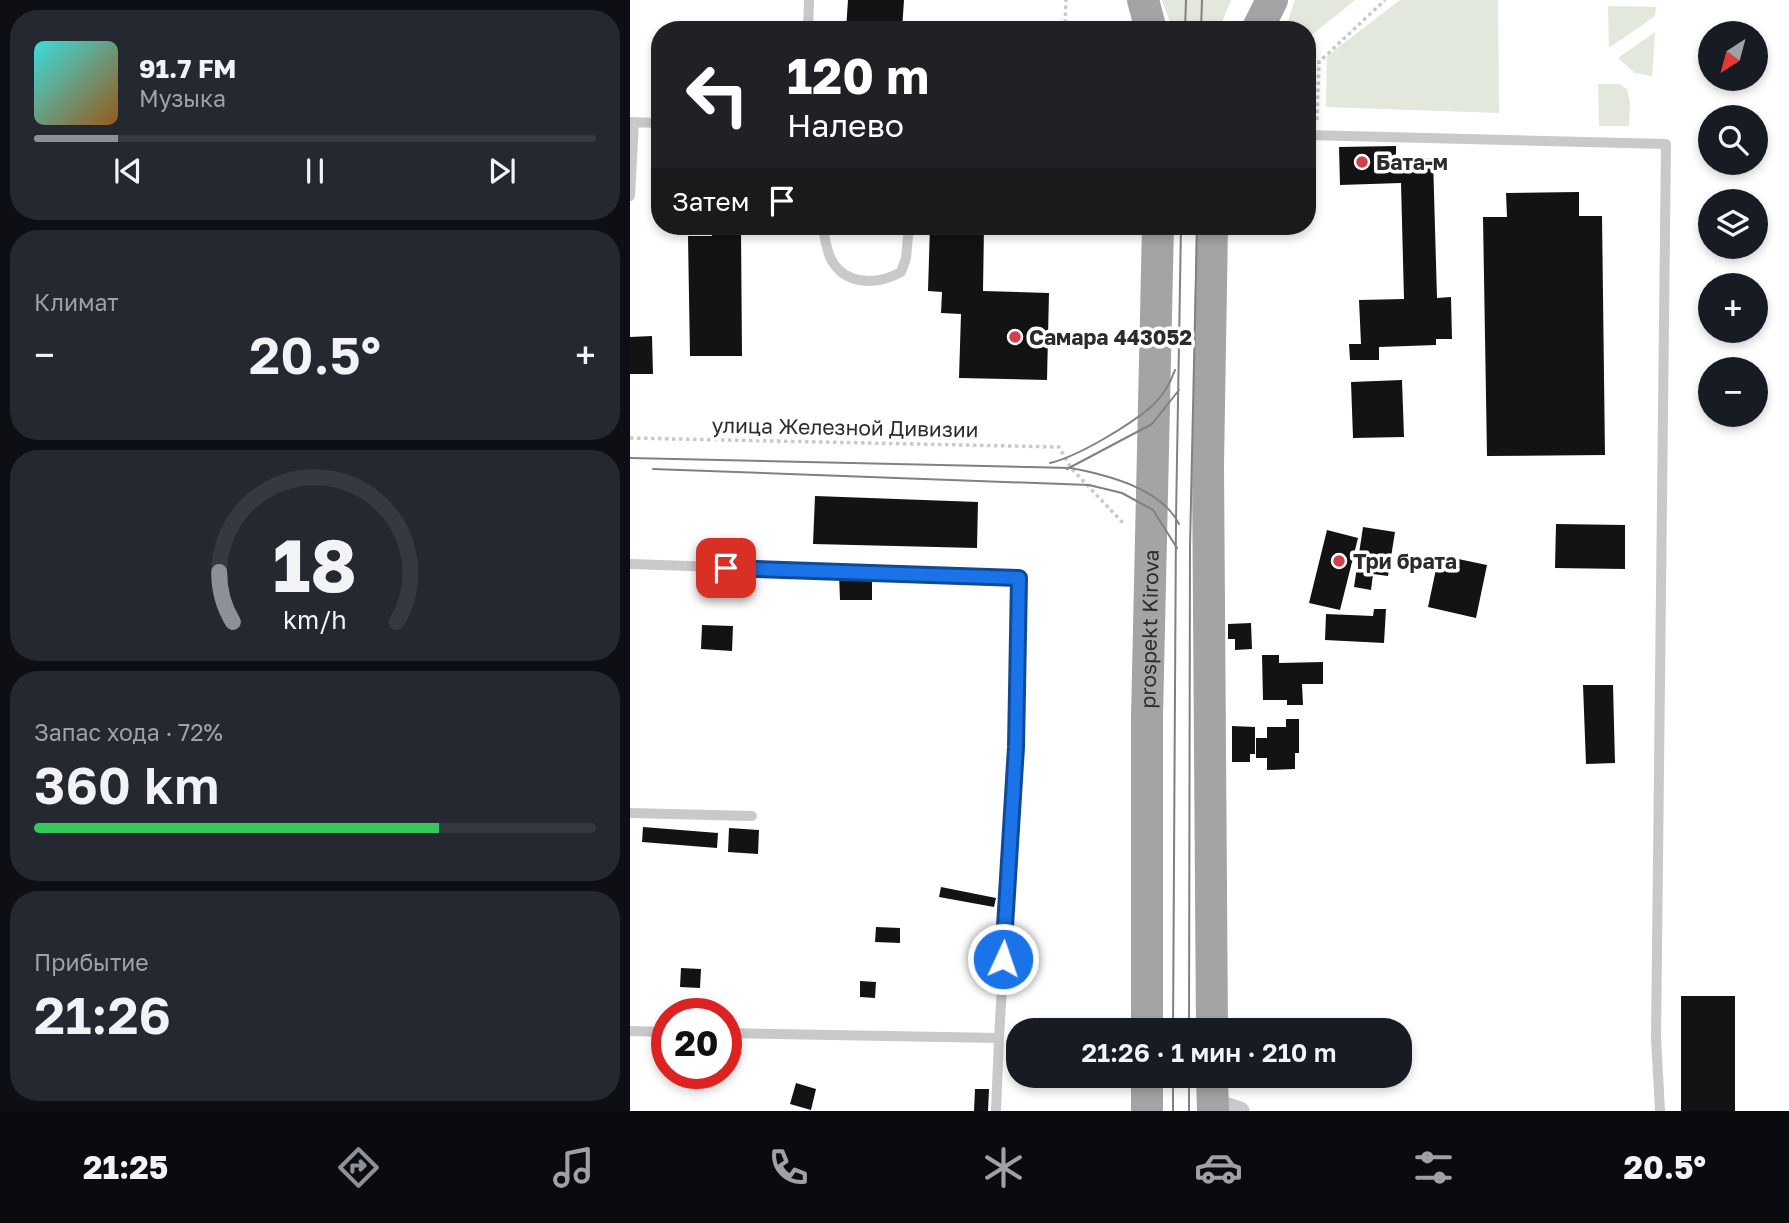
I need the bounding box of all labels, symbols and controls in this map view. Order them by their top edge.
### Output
north arrow [1698,21,1768,91]
map controls [1698,21,1768,427]
text: 120 m [787,46,929,105]
icon: left [672,49,763,140]
text: 91.7 FM [139,53,237,84]
text: Музыка [139,84,226,112]
button: search [1698,105,1768,175]
text: Налево [787,106,904,144]
place label: Бата-м [1376,149,1448,175]
icon: previous [109,152,147,190]
icon: pause [296,152,334,190]
icon: next [483,152,521,190]
marker: Бата-м [1354,154,1370,170]
icon: arrive [763,182,801,220]
text: Затем [672,186,749,217]
button: layers [1698,189,1768,259]
button: + [1698,273,1768,343]
text: Климат [34,288,119,316]
text: 20.5° [249,323,381,385]
place label: Самара 443052 [1029,324,1192,350]
marker: Самара 443052 [1007,329,1023,345]
text: − [34,332,55,377]
text: + [575,332,596,377]
button: − [1698,357,1768,427]
street label: улица Железной Дивизии [711,412,979,442]
text: 18 [273,521,357,608]
pin [696,538,756,598]
place label: Три брата [1353,548,1457,574]
icon: arrive [707,549,745,587]
street label: prospekt Kirova [1134,549,1164,709]
marker: Три брата [1331,553,1347,569]
text: km/h [283,603,347,634]
text: Запас хода · 72% [34,718,223,746]
text: 360 km [34,753,219,815]
position arrow [966,922,1040,996]
text: Прибытие [34,948,149,976]
text: 21:26 [34,983,171,1045]
speed limit sign: 20 [651,998,742,1089]
text: 21:26 · 1 мин · 210 m [1081,1037,1337,1068]
icon: directions [334,1143,383,1192]
icon: music [549,1143,598,1192]
icon: phone [764,1143,813,1192]
icon: climate [979,1143,1028,1192]
icon: car [1194,1143,1243,1192]
icon: filters [1409,1143,1458,1192]
text: 21:25 [83,1148,168,1186]
text: 20.5° [1623,1148,1706,1186]

